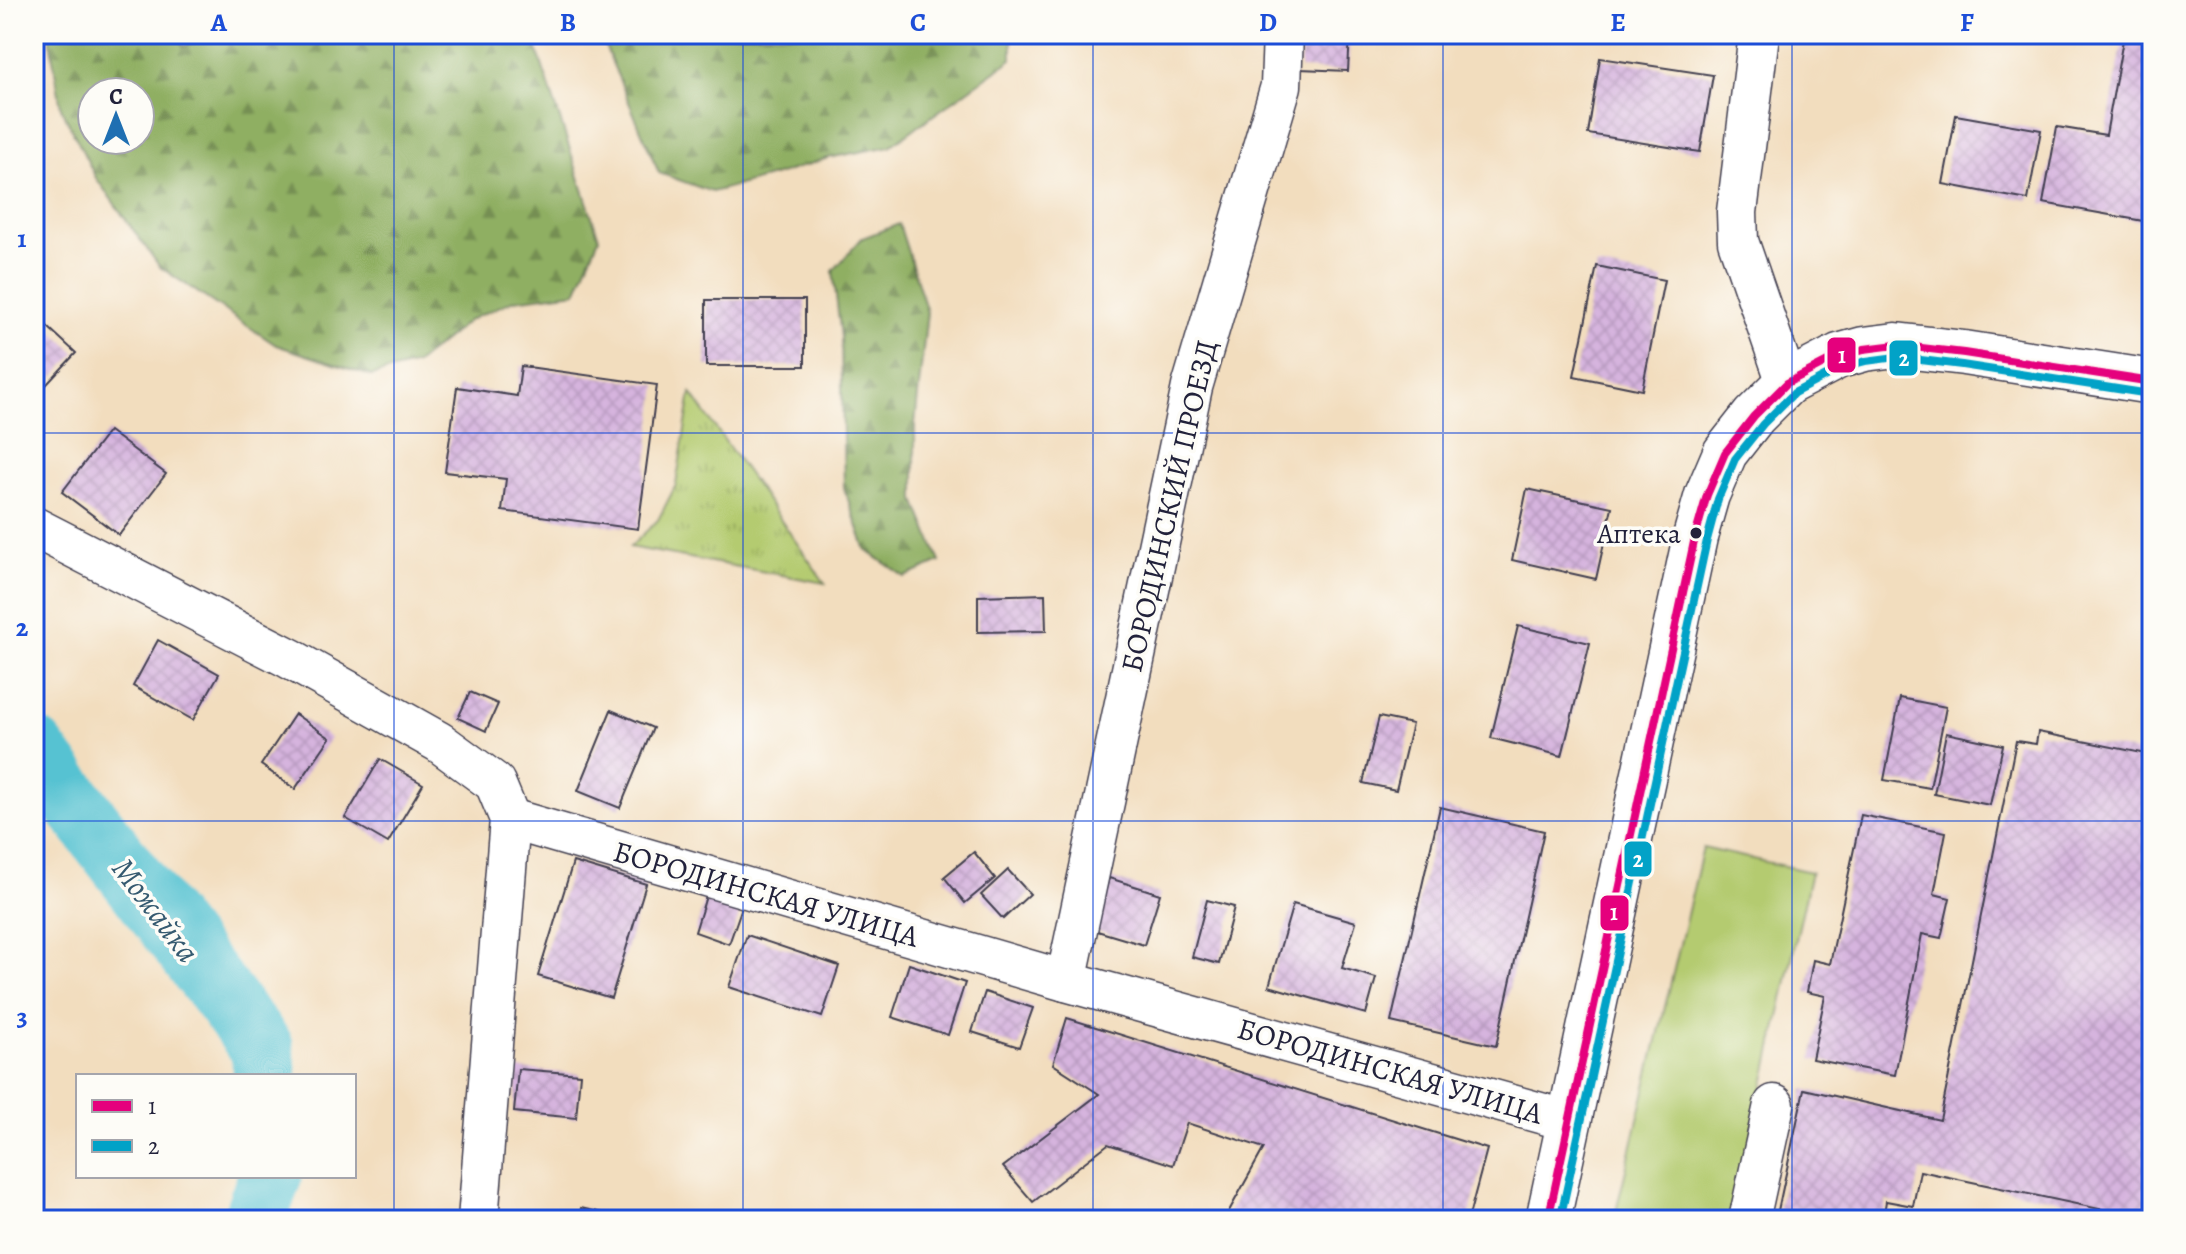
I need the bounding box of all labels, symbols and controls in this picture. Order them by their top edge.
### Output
text: A [210,5,228,40]
text: B [560,5,576,40]
text: C [910,5,926,40]
text: D [1259,5,1277,40]
text: E [1610,5,1626,40]
text: F [1960,5,1974,40]
north arrow [76,76,156,156]
text: С [109,82,123,112]
text: 1 [17,221,27,256]
street label: БОРОДИНСКИЙ ПРОЕЗД [1111,336,1227,676]
line badge: 1 [1826,336,1857,374]
line badge: 2 [1888,339,1919,377]
text: 1 [1838,341,1846,371]
text: 2 [1899,344,1910,374]
place label: Аптека [1596,515,1681,553]
marker: Аптека [1688,525,1704,541]
text: 2 [16,610,29,645]
street label: БОРОДИНСКАЯ УЛИЦА [609,831,924,957]
line badge: 2 [1623,840,1653,878]
text: 2 [1633,845,1644,875]
water label: Можайка [102,848,210,972]
line badge: 1 [1599,894,1630,932]
text: 1 [1610,898,1618,928]
text: 3 [16,999,28,1034]
street label: БОРОДИНСКАЯ УЛИЦА [1233,1008,1548,1134]
legend [76,1074,356,1178]
text: 1 [148,1090,156,1122]
text: 2 [148,1130,159,1162]

